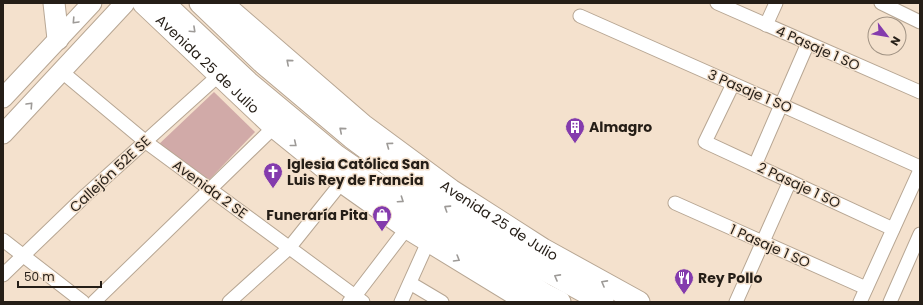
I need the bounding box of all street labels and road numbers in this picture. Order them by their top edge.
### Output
street label: Avenida 25 de Julio [151,10,264,118]
street label: 4 Pasaje 1 SO [773,21,863,75]
street label: 3 Pasaje 1 SO [705,64,795,118]
street label: Callejón 52E SE [65,131,155,217]
street label: Avenida 2 SE [168,155,252,223]
street label: 2 Pasaje 1 SO [754,157,844,213]
street label: Avenida 25 de Julio [436,176,562,265]
street label: 1 Pasaje 1 SO [727,219,813,273]

